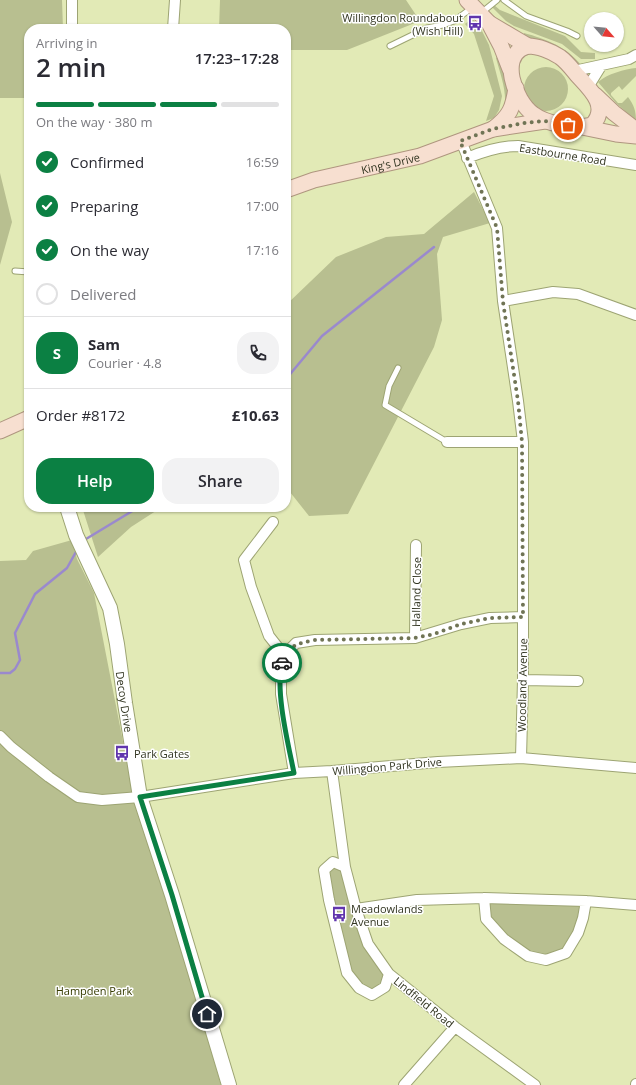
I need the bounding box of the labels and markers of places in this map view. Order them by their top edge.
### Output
place label: Willingdon Roundabout (Wish Hill) [342,10,463,38]
bus stop icon: Willingdon Roundabout (Wish Hill) [466,14,484,32]
pin [551,108,585,142]
bus stop icon: Park Gates [113,744,131,762]
place label: Park Gates [134,746,189,761]
place label: Meadowlands Avenue [351,901,423,929]
bus stop icon: Meadowlands Avenue [330,905,348,923]
pin [190,997,224,1031]

